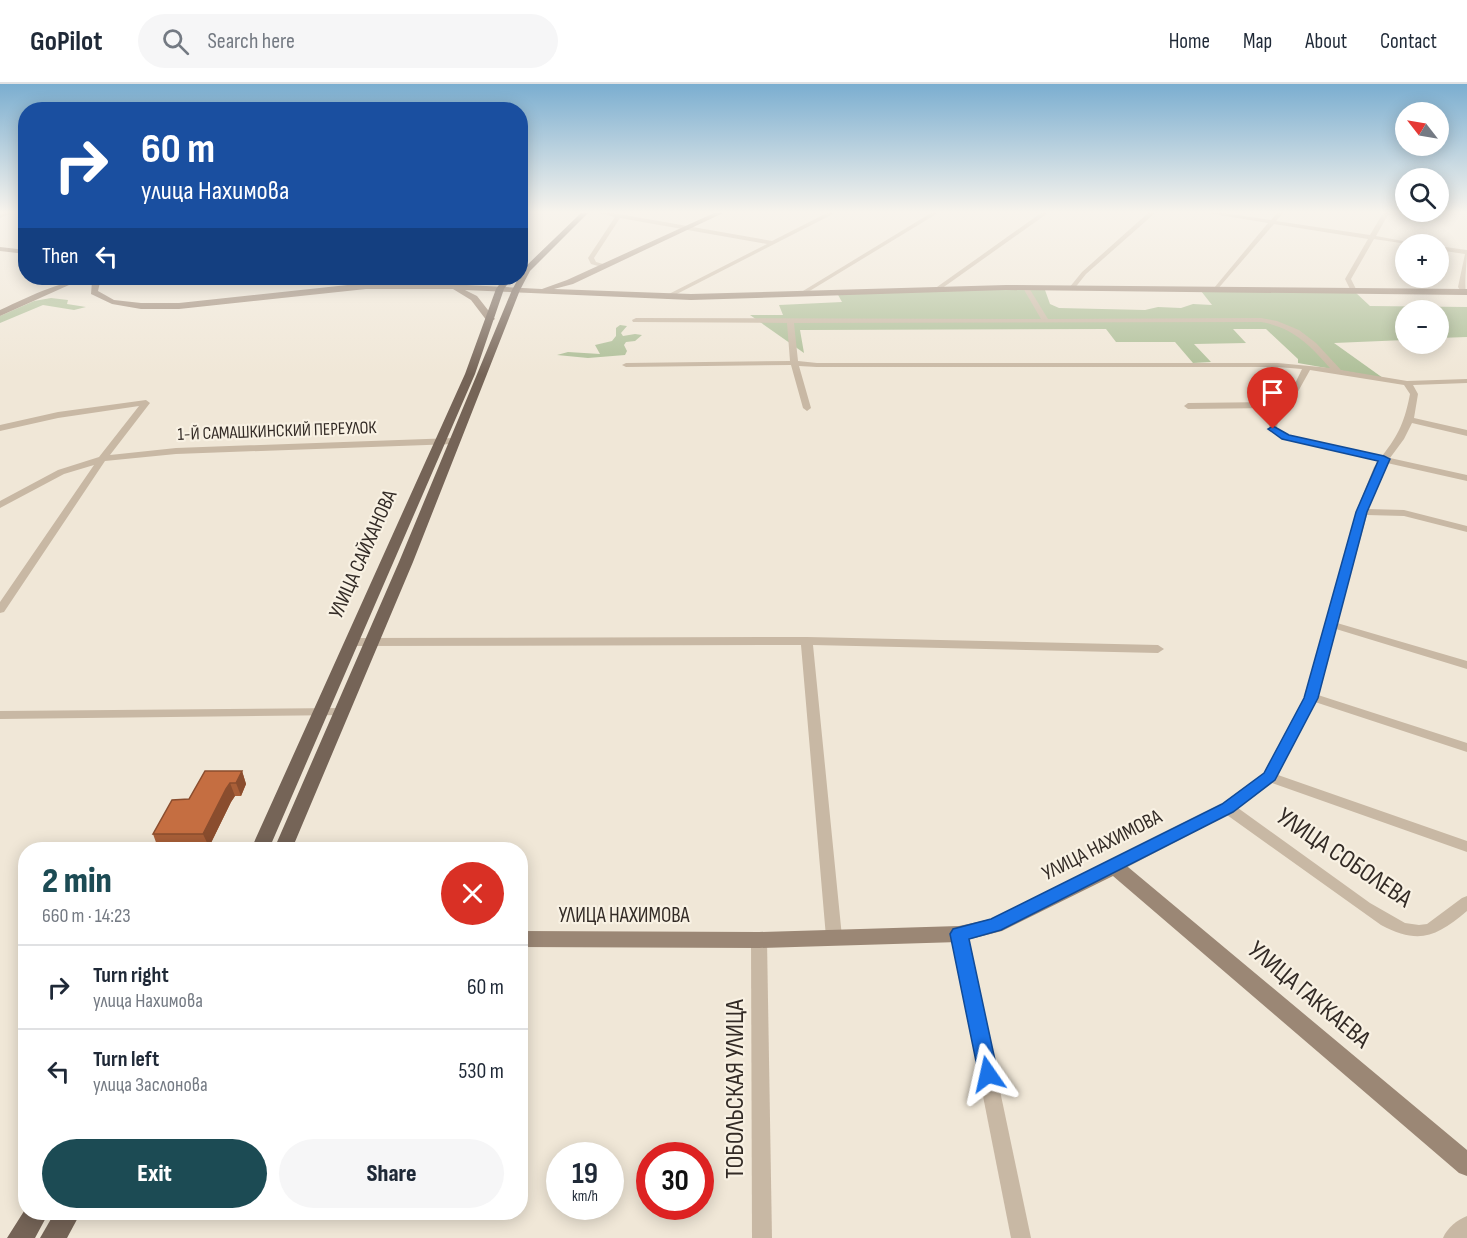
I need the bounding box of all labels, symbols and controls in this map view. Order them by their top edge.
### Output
search box [138,14,558,68]
text: GoPilot [30,25,102,58]
icon: search [159,25,192,58]
text: Search here [207,28,295,55]
text: Home [1169,29,1210,54]
text: Map [1243,29,1272,54]
text: About [1305,29,1347,54]
text: Contact [1380,29,1437,54]
north arrow [1395,102,1449,156]
map controls [1395,102,1449,354]
text: 60 m [141,124,215,175]
icon: right [42,126,120,204]
button: search [1395,168,1449,222]
text: улица Нахимова [141,175,289,207]
button: + [1395,234,1449,288]
icon: left [90,240,123,273]
text: Then [42,243,78,270]
button: − [1395,300,1449,354]
pin [1247,367,1298,429]
icon: arrive [1256,376,1289,409]
street label: 1-Й САМАШКИНСКИЙ ПЕРЕУЛОК [177,417,378,445]
street label: УЛИЦА САЙХАНОВА [324,485,403,622]
street label: УЛИЦА СОБОЛЕВА [1270,801,1418,915]
street label: УЛИЦА НАХИМОВА [1038,804,1167,886]
text: 2 min [42,860,112,903]
button: close [441,862,504,925]
street label: УЛИЦА НАХИМОВА [558,903,691,928]
text: 660 m · 14:23 [42,904,131,928]
street label: УЛИЦА ГАККАЕВА [1241,935,1377,1056]
text: Turn right [93,962,169,989]
icon: right [42,971,75,1004]
text: 60 m [467,974,504,1001]
text: улица Нахимова [93,989,203,1013]
street label: ТОБОЛЬСКАЯ УЛИЦА [720,998,751,1179]
position arrow [956,1042,1020,1106]
text: Turn left [93,1046,159,1073]
icon: left [42,1055,75,1088]
text: 530 m [459,1058,504,1085]
text: улица Заслонова [93,1073,208,1097]
button: Exit [42,1139,267,1208]
button: Share [279,1139,504,1208]
speed limit sign: 30 [636,1142,714,1220]
text: 19 [572,1156,598,1192]
text: km/h [572,1187,598,1206]

